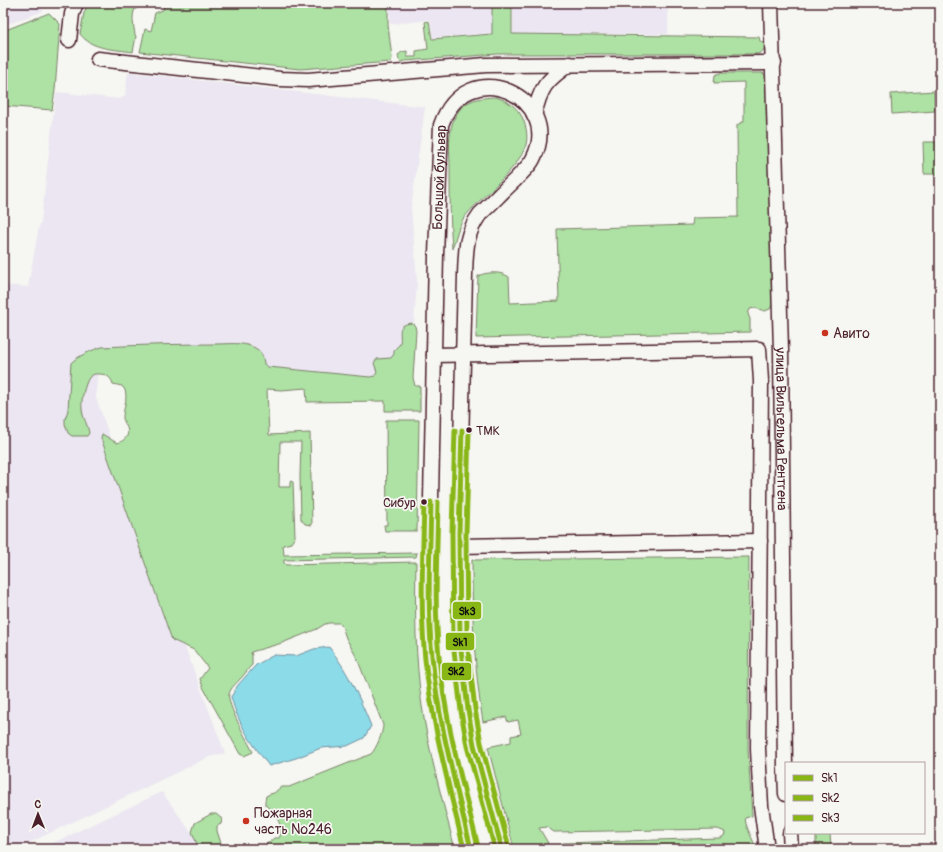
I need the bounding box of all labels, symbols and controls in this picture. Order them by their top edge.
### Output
street label: Большой бульвар [429,124,450,230]
place label: Авито [833,325,870,342]
marker: Авито [820,328,830,338]
street label: улица Вильгельма Рентгена [772,346,791,511]
place label: ТМК [476,423,500,439]
marker: ТМК [464,425,474,435]
place label: Сибур [383,495,416,511]
marker: Сибур [419,497,429,507]
line badge: Sk3 [452,601,482,620]
text: Sk3 [458,605,476,618]
line badge: Sk1 [445,632,475,651]
text: Sk1 [452,636,468,649]
line badge: Sk2 [441,662,472,681]
text: Sk2 [447,665,465,678]
legend [785,762,925,834]
text: Sk1 [821,771,838,786]
text: Sk2 [821,791,840,806]
north arrow [18,794,58,834]
text: С [34,798,42,811]
place label: Пожарная часть №246 [254,805,332,838]
text: Sk3 [821,811,840,826]
marker: Пожарная часть №246 [241,816,251,826]

